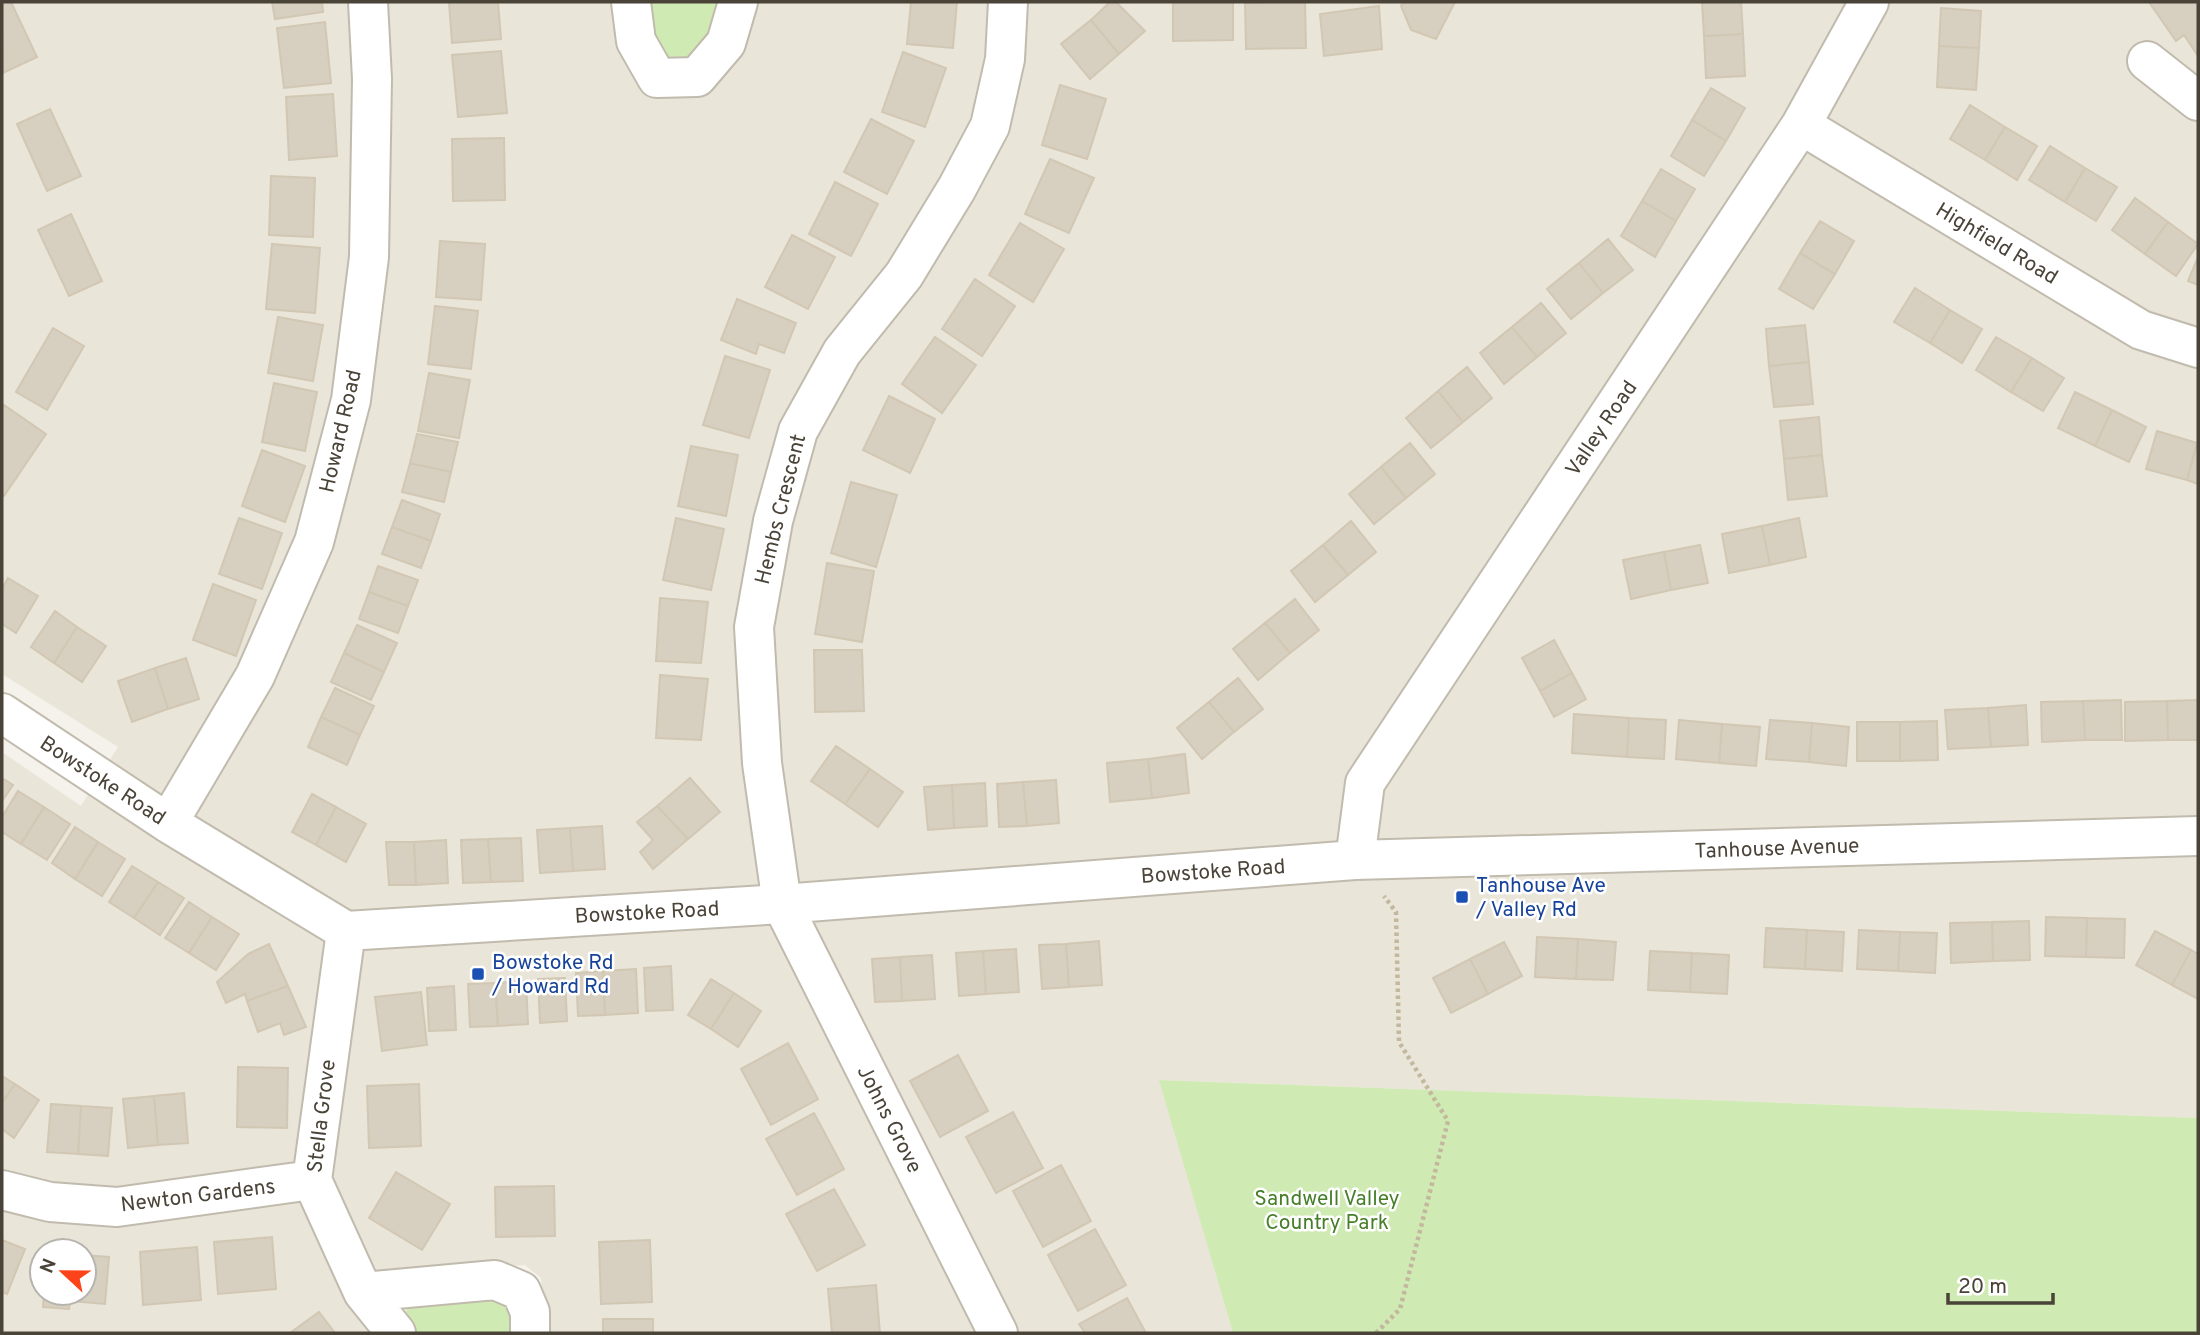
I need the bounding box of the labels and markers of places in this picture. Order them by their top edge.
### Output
place label: Tanhouse Ave / Valley Rd [1475,873,1606,924]
marker: Tanhouse Ave / Valley Rd [1454,889,1470,905]
place label: Bowstoke Rd / Howard Rd [491,950,613,1001]
marker: Bowstoke Rd / Howard Rd [470,966,486,982]

